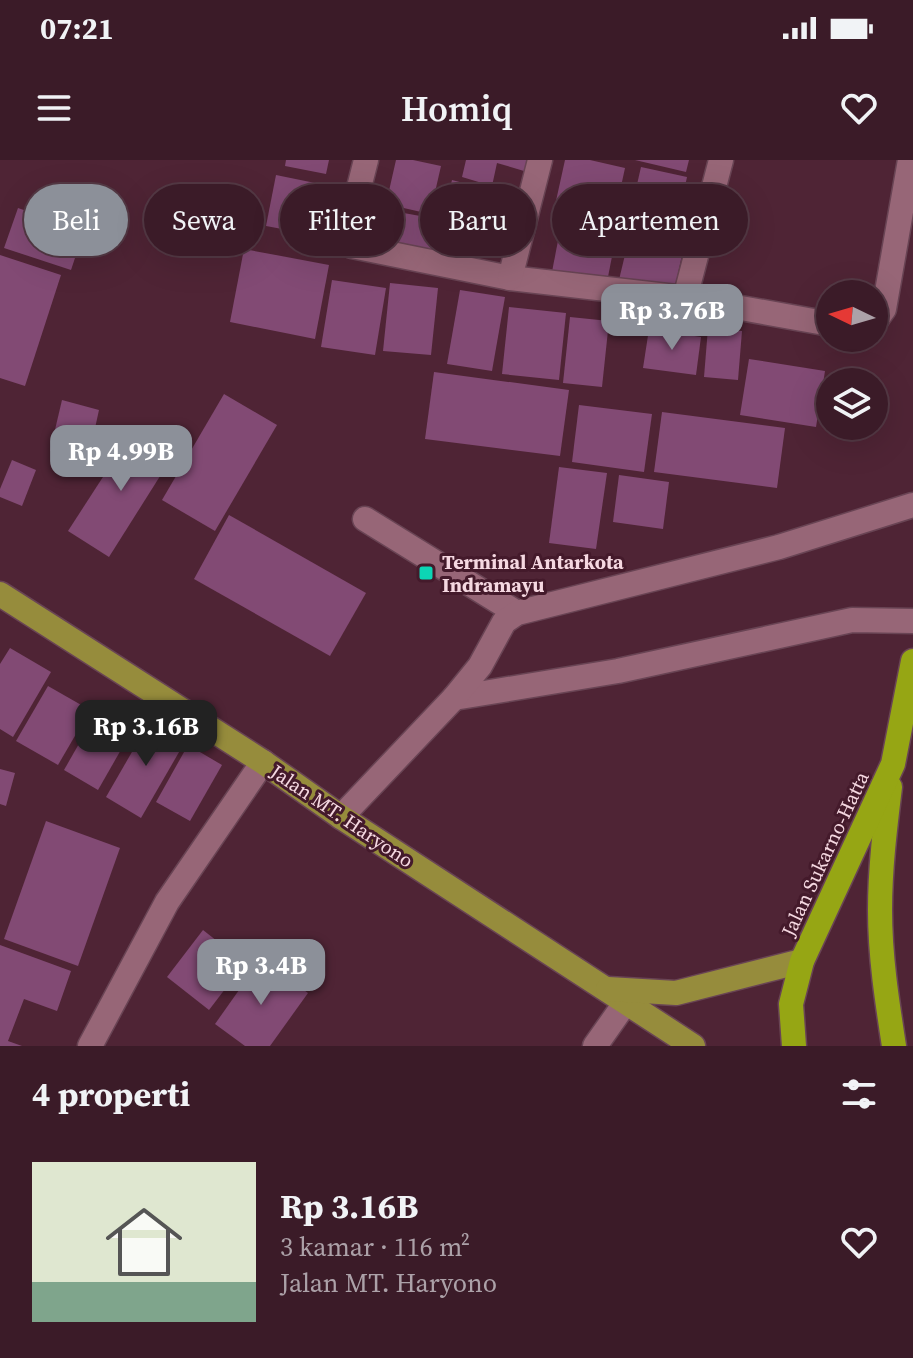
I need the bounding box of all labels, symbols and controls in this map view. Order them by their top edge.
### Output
text: 07:21 [40,8,114,49]
text: Homiq [401,84,512,133]
icon: menu [32,86,76,130]
icon: heart [837,86,881,130]
chip: Beli [24,184,128,256]
chip: Sewa [144,184,264,256]
chip: Filter [280,184,404,256]
chip: Baru [420,184,536,256]
chip: Apartemen [552,184,748,256]
north arrow [816,280,888,352]
map controls [816,280,888,440]
pin: Rp 3.76B [589,284,755,352]
text: Rp 3.76B [619,292,725,328]
button: layers [816,368,888,440]
pin: Rp 4.99B [38,425,204,493]
text: Rp 4.99B [68,433,174,469]
place label: Terminal Antarkota Indramayu [442,548,624,599]
marker: Terminal Antarkota Indramayu [417,564,435,582]
pin: Rp 3.16B [63,700,229,768]
text: Rp 3.16B [93,708,199,744]
street label: Jalan MT. Haryono [264,757,419,874]
street label: Jalan Sukarno-Hatta [774,766,876,942]
pin: Rp 3.4B [187,939,335,1007]
text: Rp 3.4B [215,947,307,983]
text: 4 properti [32,1071,190,1117]
icon: filters [837,1072,881,1116]
text: Rp 3.16B [280,1183,418,1229]
icon: home [96,1194,192,1290]
icon: heart [837,1220,881,1264]
text: 3 kamar · 116 m² [280,1229,470,1265]
text: Jalan MT. Haryono [280,1265,497,1301]

